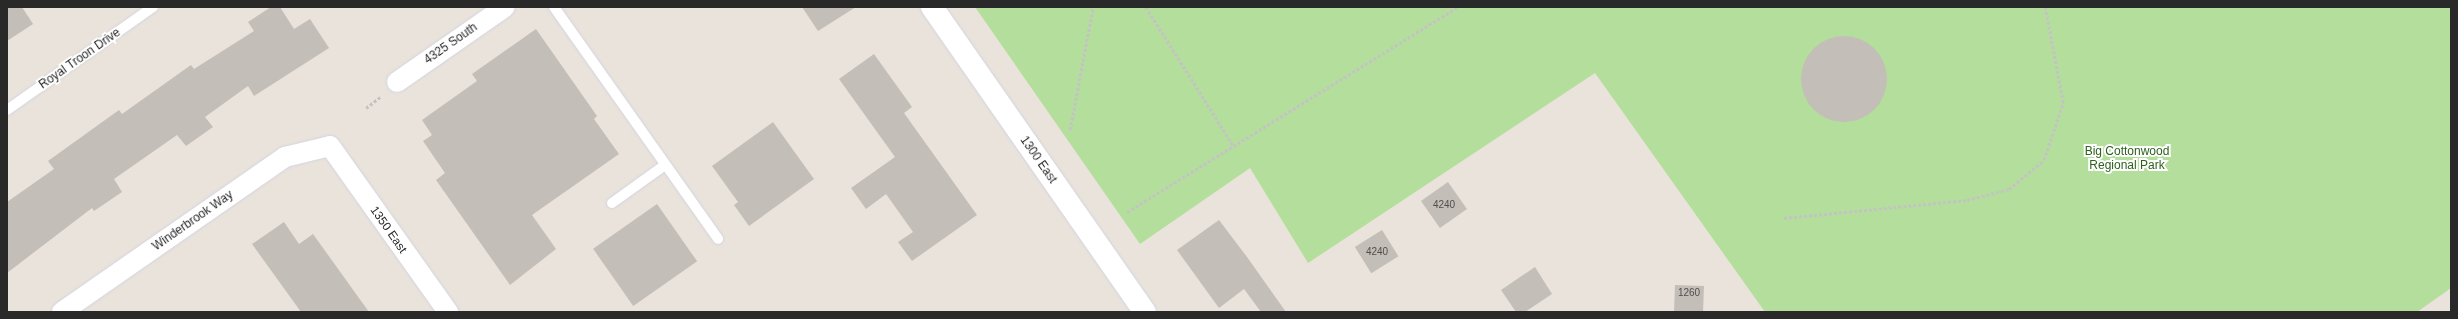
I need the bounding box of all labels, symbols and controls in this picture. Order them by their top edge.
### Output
street label: 4325 South [422,20,480,68]
street label: Royal Troon Drive [36,25,124,93]
street label: 1300 East [1017,134,1059,186]
park label: Big Cottonwood Regional Park [2085,145,2169,173]
street label: Winderbrook Way [150,188,236,254]
house number: 4240 [1433,199,1455,211]
street label: 1350 East [367,204,409,256]
house number: 4240 [1366,246,1388,258]
house number: 1260 [1678,287,1700,299]

